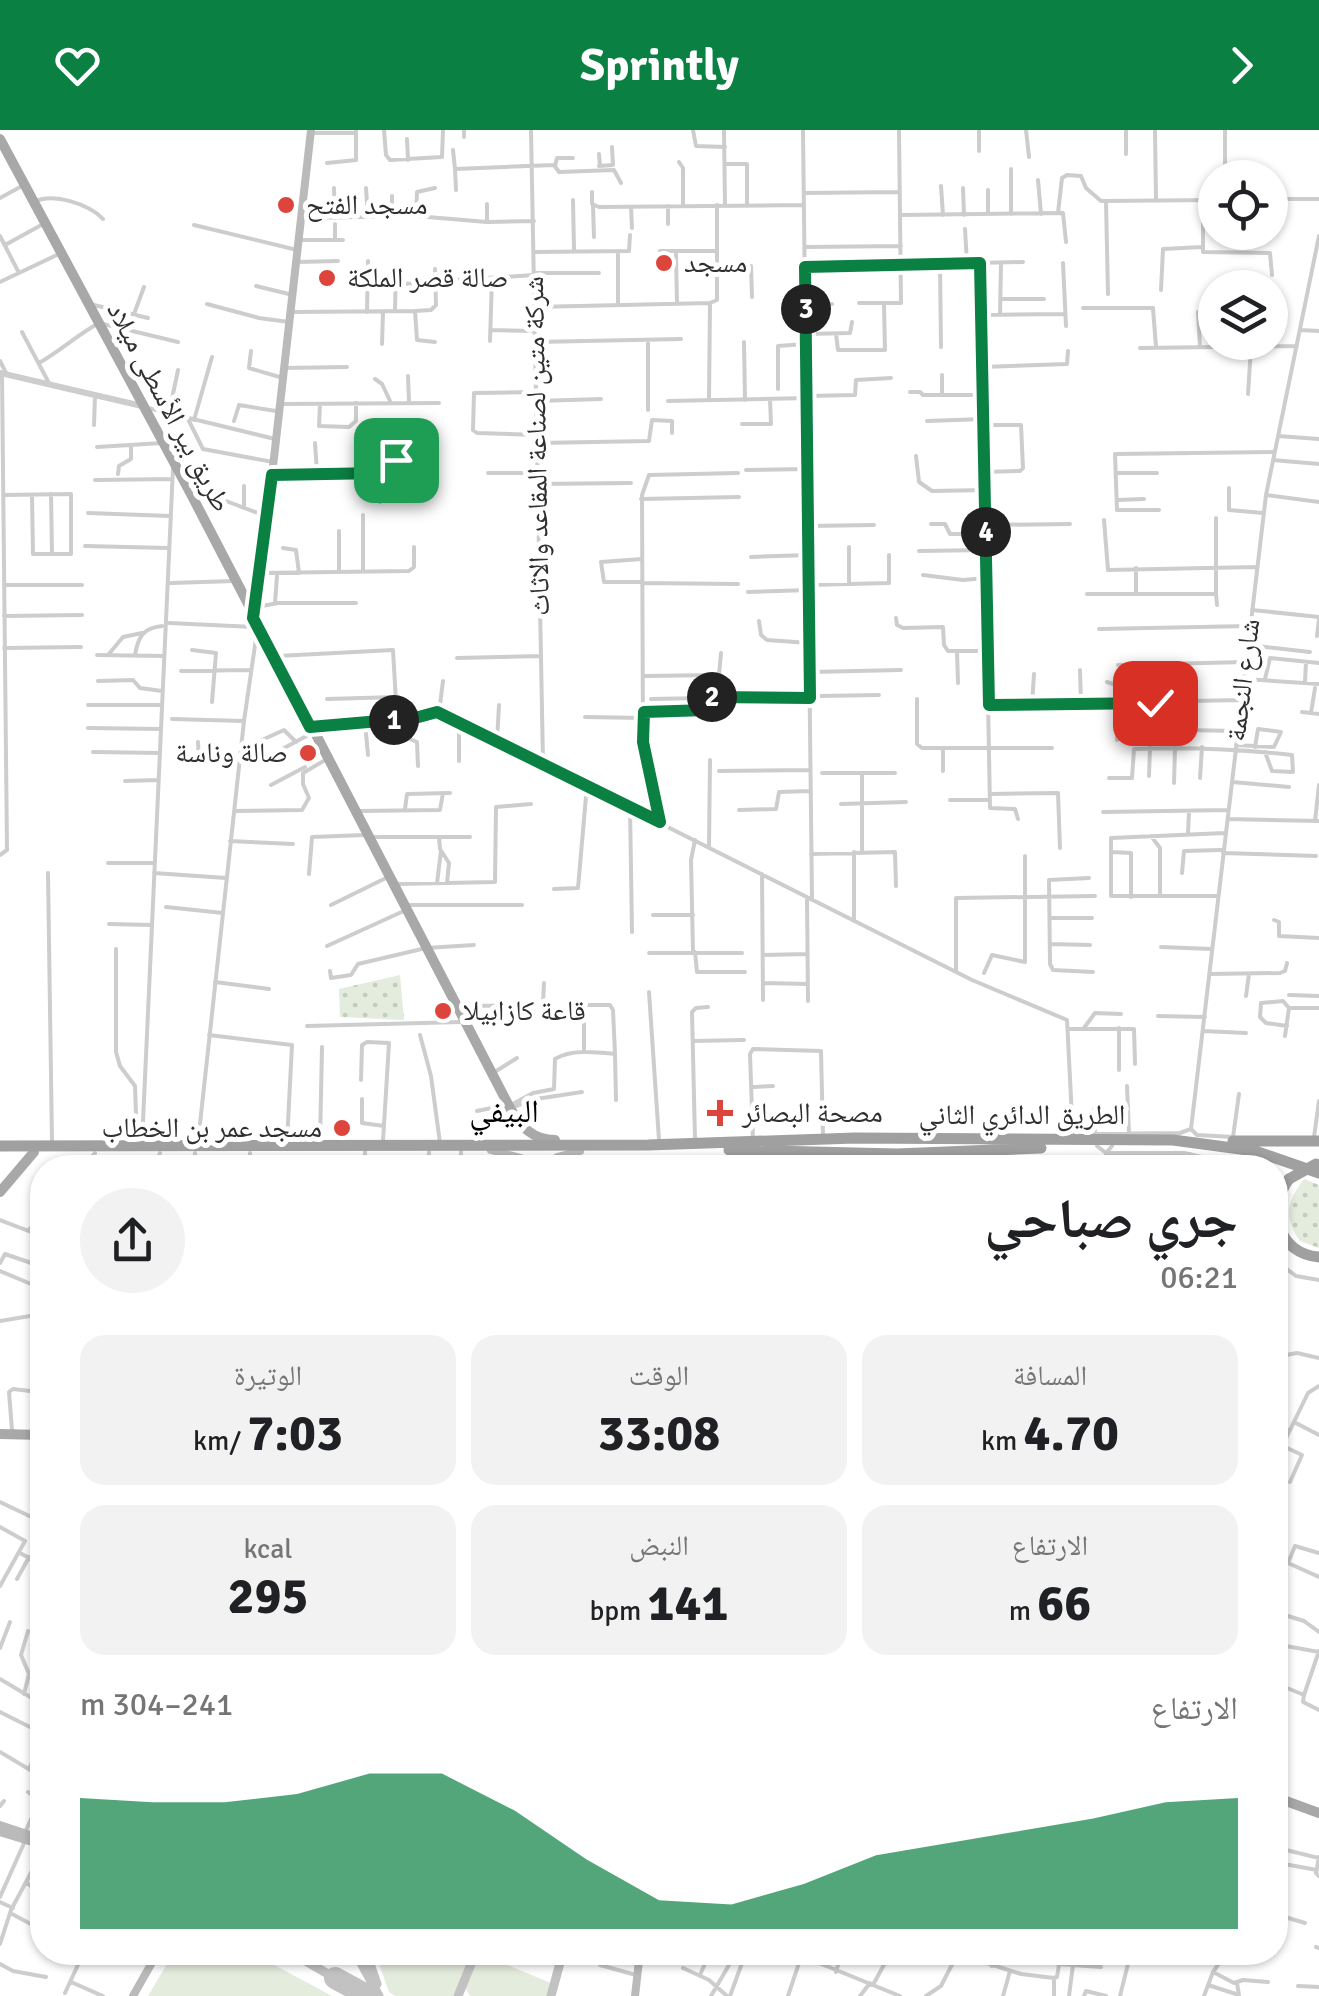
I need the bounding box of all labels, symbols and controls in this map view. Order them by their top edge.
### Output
icon: heart [50,38,105,93]
text: Sprintly [580,38,739,93]
icon: forward [1214,38,1269,93]
map controls [1198,160,1288,360]
button: locate [1198,160,1288,250]
place label: مسجد الفتح [306,188,428,222]
marker: مسجد الفتح [275,194,297,216]
place label: مسجد [684,246,747,280]
marker: مسجد [653,252,675,274]
place label: صالة قصر الملكة [347,261,508,295]
marker: صالة قصر الملكة [316,267,338,289]
button: layers [1198,270,1288,360]
street label: شركة متين لصناعة المقاعد والاثاث [517,276,557,616]
pin: 3 [781,284,831,334]
text: 3 [798,292,814,326]
street label: طريق بير الأسطى ميلاد [99,296,239,518]
pin [354,418,439,503]
icon: arrive [369,433,424,488]
pin: 4 [961,507,1011,557]
text: 4 [978,515,994,549]
street label: شارع النجمة [1219,617,1267,743]
pin [1113,661,1198,746]
pin: 2 [687,672,737,722]
icon: check [1128,676,1183,731]
text: 2 [704,680,720,714]
pin: 1 [369,695,419,745]
text: 1 [386,703,402,737]
place label: صالة وناسة [175,736,288,770]
marker: صالة وناسة [297,742,319,764]
place label: قاعة كازابيلا [463,994,586,1028]
marker: قاعة كازابيلا [432,1000,454,1022]
district label: البيفي [469,1092,539,1136]
place label: مصحة البصائر [741,1096,883,1130]
street label: الطريق الدائري الثاني [919,1098,1125,1137]
marker: مصحة البصائر [707,1100,733,1126]
place label: مسجد عمر بن الخطاب [102,1111,322,1145]
marker: مسجد عمر بن الخطاب [331,1117,353,1139]
text: جري صباحي [984,1186,1238,1254]
button: share [80,1188,185,1293]
text: 06:21 [1160,1258,1238,1297]
text: الوتيرة [234,1359,302,1393]
text: الوقت [629,1359,689,1393]
text: المسافة [1013,1359,1087,1393]
text: 7:03 [247,1403,343,1465]
text: 33:08 [598,1403,720,1465]
text: 4.70 [1024,1403,1119,1465]
text: /km [193,1424,247,1458]
text: km [981,1424,1024,1458]
text: النبض [629,1529,689,1563]
text: الارتفاع [1012,1529,1088,1563]
text: kcal [243,1532,293,1566]
text: 295 [227,1566,309,1628]
text: 141 [648,1573,729,1635]
text: 66 [1037,1573,1091,1635]
text: bpm [589,1594,648,1628]
text: m [1009,1594,1037,1628]
text: 241–304 m [80,1685,233,1724]
text: الارتفاع [1151,1689,1238,1728]

